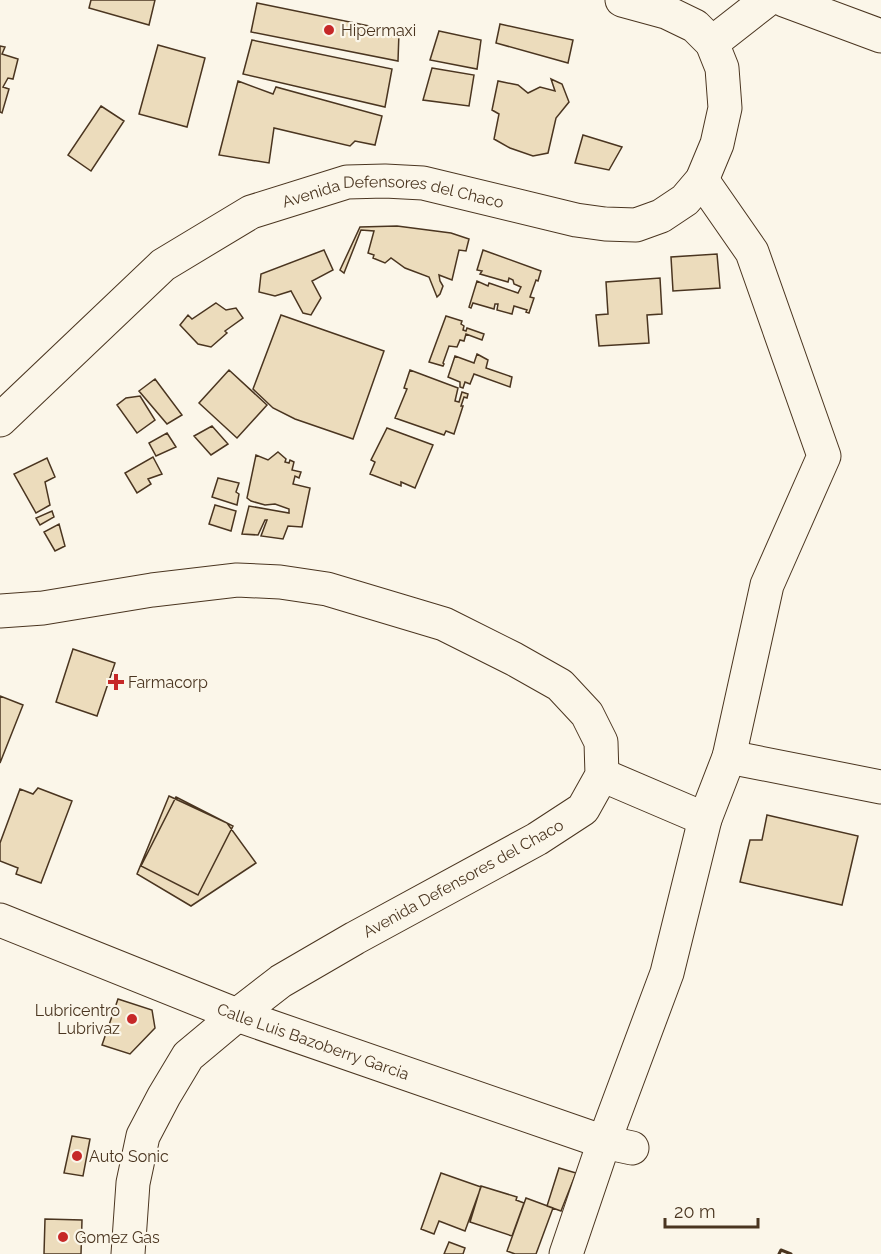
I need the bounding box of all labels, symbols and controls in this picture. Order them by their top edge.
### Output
place label: Hipermaxi [341,21,416,40]
marker: Hipermaxi [322,23,336,37]
text: Avenida Defensores del Chaco [280,172,506,212]
street label: Avenida Defensores del Chaco [280,194,506,214]
place label: Farmacorp [128,673,208,692]
marker: Farmacorp [109,675,123,689]
street label: Avenida Defensores del Chaco [360,815,567,942]
street label: Calle Luis Bazoberry Garcia [214,999,412,1084]
place label: Lubricentro Lubrivaz [35,1001,120,1038]
marker: Lubricentro Lubrivaz [125,1012,139,1026]
place label: Auto Sonic [89,1147,169,1166]
marker: Auto Sonic [70,1149,84,1163]
scale bar [665,1191,758,1229]
text: 20 m [674,1201,716,1222]
place label: Gomez Gas [75,1228,160,1247]
marker: Gomez Gas [56,1230,70,1244]

